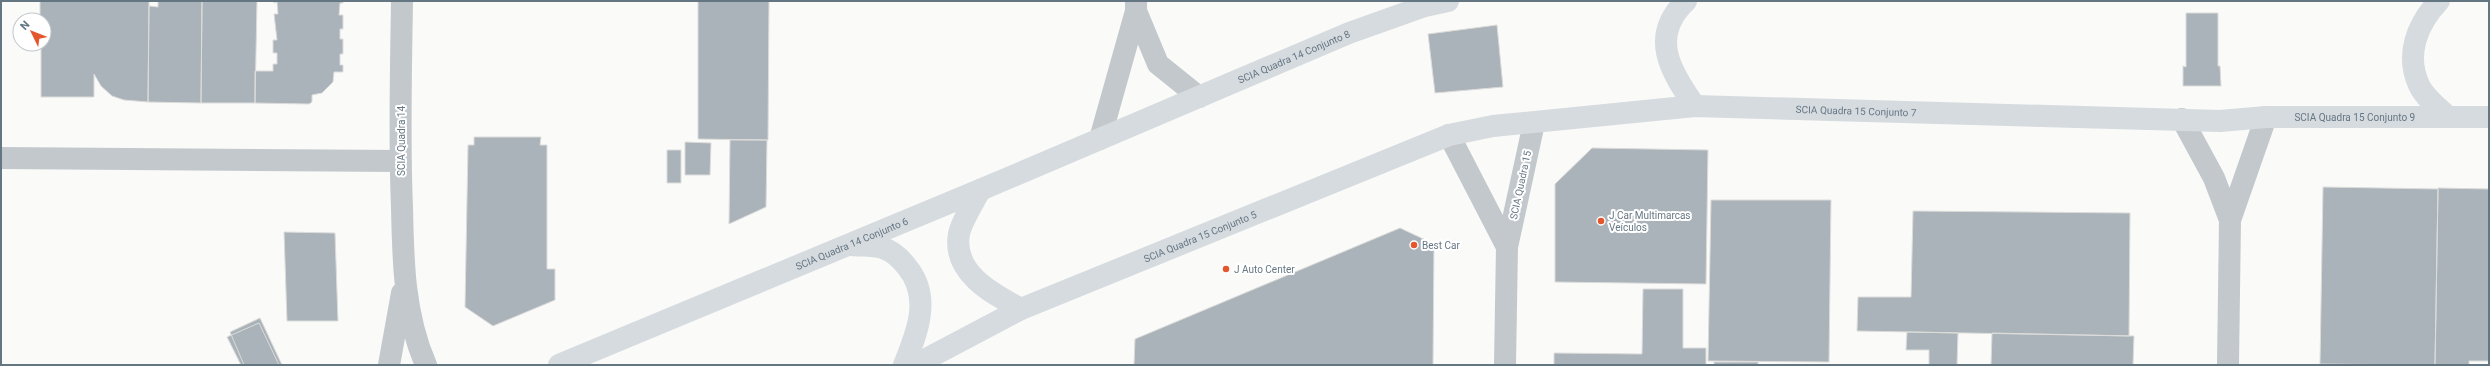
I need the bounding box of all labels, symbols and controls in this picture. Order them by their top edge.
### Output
north arrow [12,12,52,52]
text: N [18,18,33,33]
street label: SCIA Quadra 14 Conjunto 8 [1236,28,1352,86]
street label: SCIA Quadra 15 Conjunto 7 [1796,104,1917,118]
street label: SCIA Quadra 14 [396,106,407,176]
street label: SCIA Quadra 15 Conjunto 9 [2294,112,2415,123]
street label: SCIA Quadra 15 [1508,149,1533,221]
street label: SCIA Quadra 15 Conjunto 5 [1142,209,1258,265]
place label: J Car Multimarcas Veículos [1609,210,1691,233]
street label: SCIA Quadra 14 Conjunto 6 [794,215,910,272]
marker: J Car Multimarcas Veículos [1596,216,1606,226]
marker: Best Car [1409,240,1419,250]
place label: Best Car [1422,240,1460,251]
marker: J Auto Center [1221,264,1231,274]
place label: J Auto Center [1234,264,1295,275]

